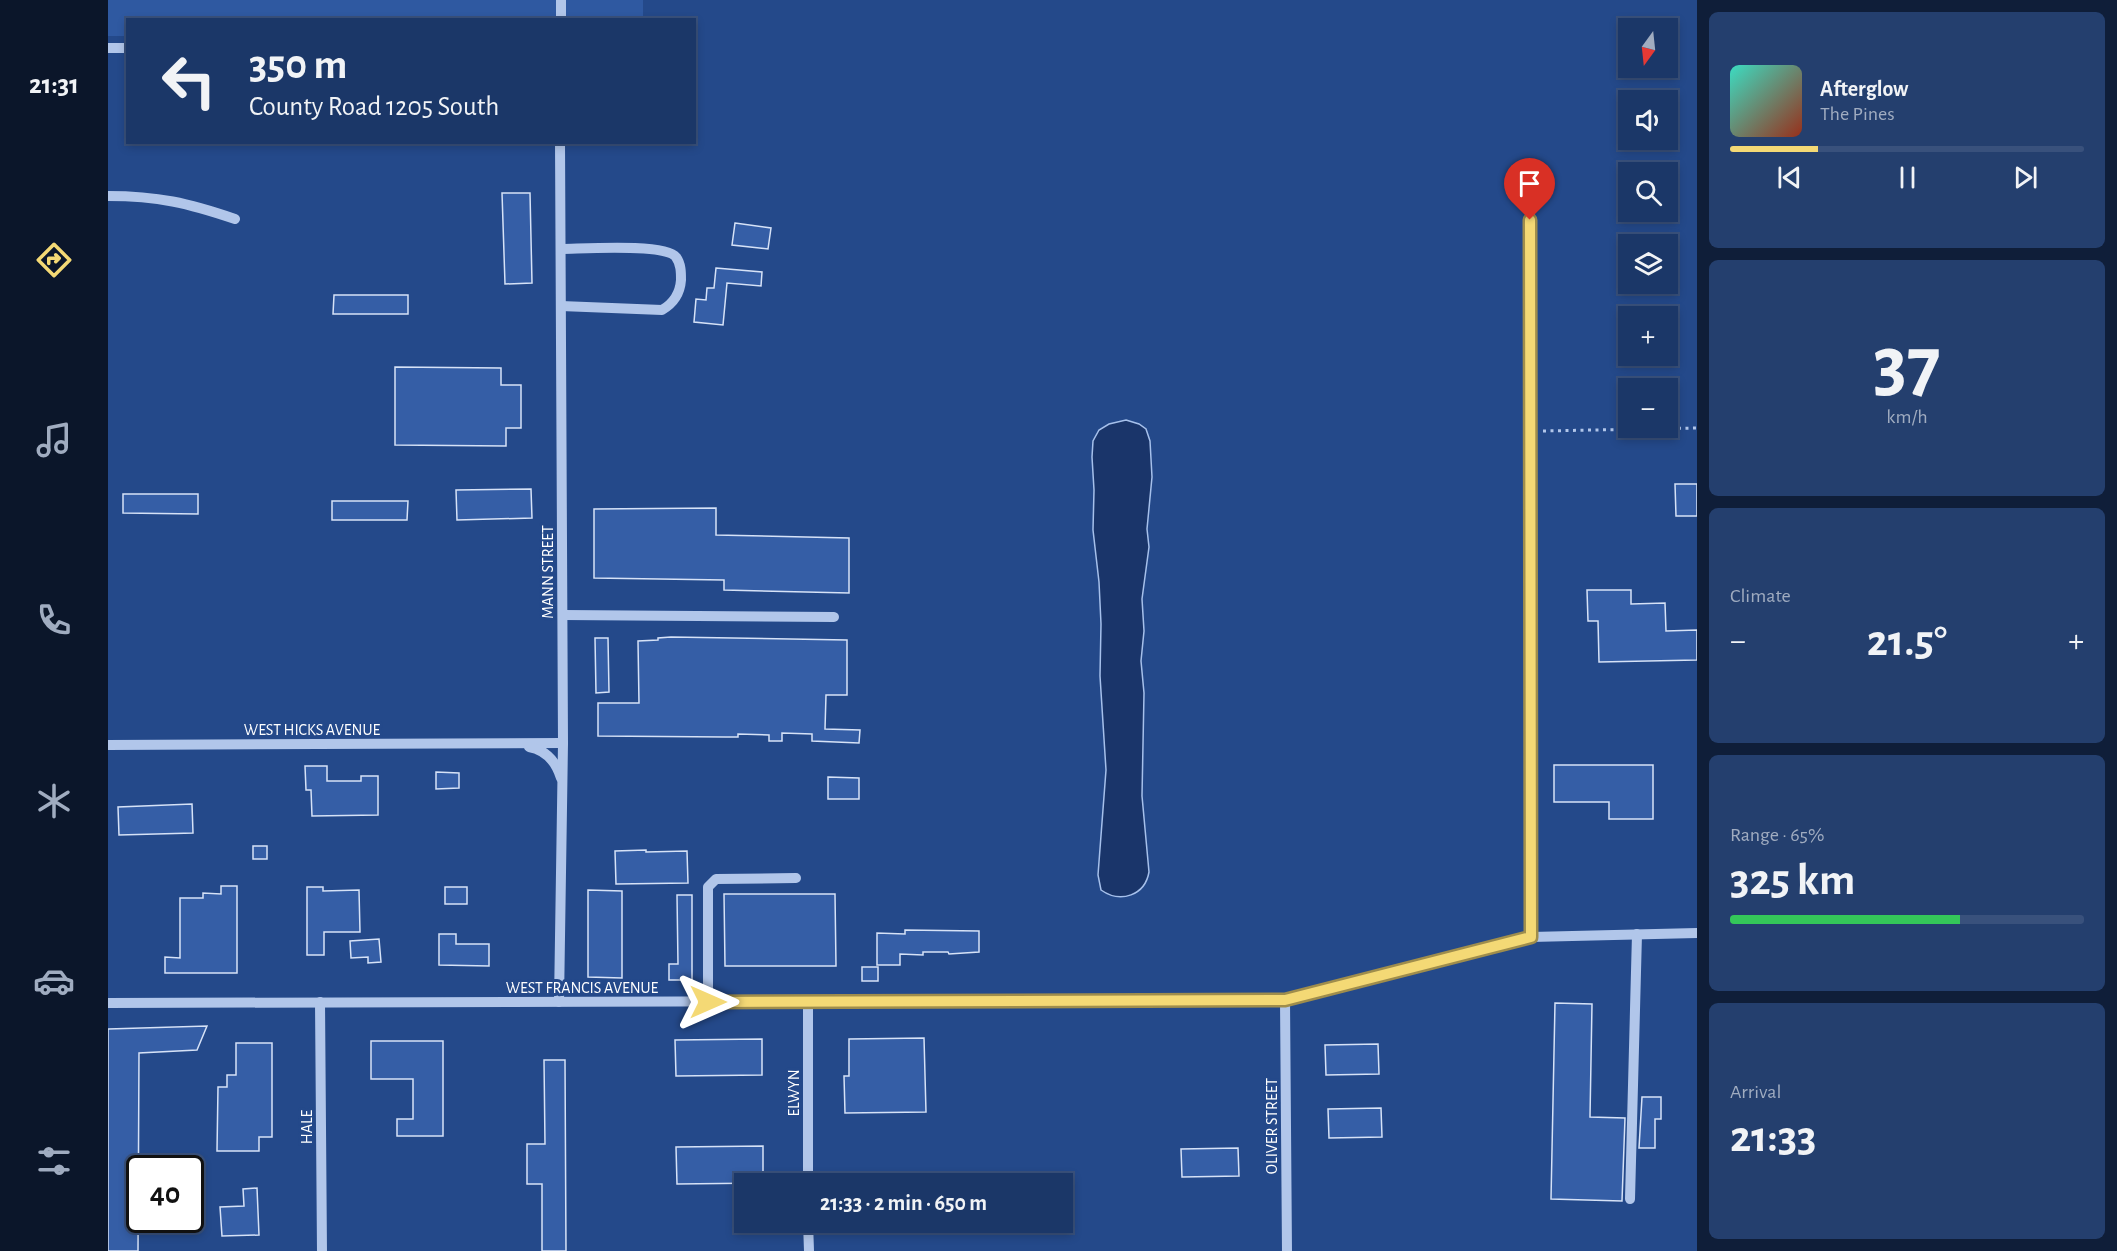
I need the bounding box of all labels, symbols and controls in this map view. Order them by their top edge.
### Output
north arrow [1618,18,1678,78]
map controls [1618,18,1678,438]
icon: left [150,42,228,120]
text: 350 m [249,44,347,86]
text: 21:31 [29,71,79,98]
text: Afterglow [1820,78,1908,100]
button: sound [1618,90,1678,150]
text: County Road 1205 South [249,93,499,120]
text: The Pines [1820,104,1895,124]
pin [1504,158,1555,220]
icon: previous [1773,161,1806,194]
icon: pause [1891,161,1924,194]
icon: next [2009,161,2042,194]
button: search [1618,162,1678,222]
icon: arrive [1513,167,1546,200]
button: layers [1618,234,1678,294]
icon: directions [33,239,75,281]
button: + [1618,306,1678,366]
text: 37 [1873,327,1941,405]
button: − [1618,378,1678,438]
text: km/h [1886,407,1928,427]
icon: music [33,419,75,461]
street label: MANN STREET [540,525,556,619]
text: Climate [1730,586,1791,606]
icon: phone [33,599,75,641]
text: 21.5° [1867,619,1947,664]
text: − [1730,625,1746,658]
text: + [2068,625,2084,658]
street label: WEST HICKS AVENUE [244,722,380,738]
icon: climate [33,780,75,822]
text: Range · 65% [1730,825,1824,845]
text: 325 km [1730,858,1855,903]
icon: car [33,960,75,1002]
position arrow [676,970,740,1034]
street label: WEST FRANCIS AVENUE [506,980,659,996]
street label: ELWYN [786,1069,802,1117]
street label: OLIVER STREET [1264,1078,1280,1174]
text: Arrival [1730,1082,1781,1102]
street label: HALE [299,1109,315,1144]
text: 21:33 [1730,1115,1817,1160]
icon: filters [33,1140,75,1182]
speed limit sign: 40 [126,1155,204,1233]
text: 21:33 · 2 min · 650 m [820,1192,987,1214]

